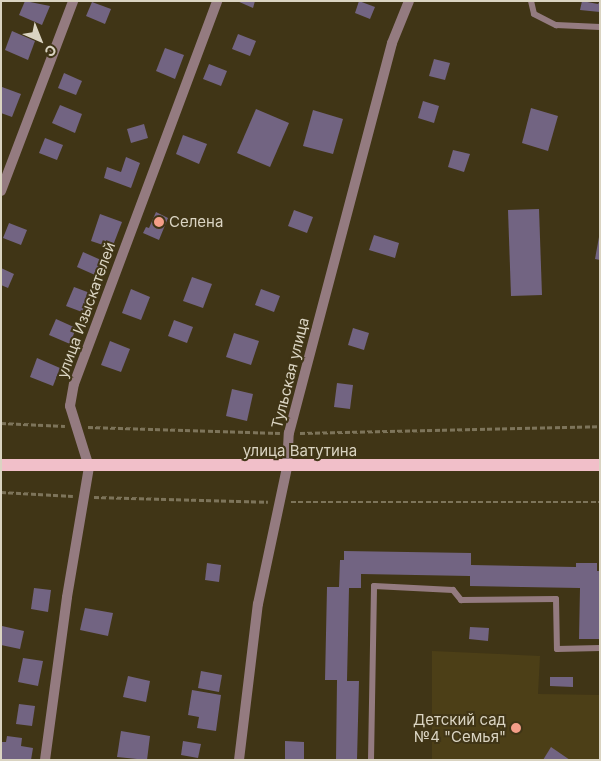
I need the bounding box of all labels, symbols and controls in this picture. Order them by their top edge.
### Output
north arrow [15,15,65,65]
text: С [41,41,60,61]
place label: Селена [169,213,223,231]
marker: Селена [153,216,165,228]
street label: улица Изыскателей [53,240,119,380]
street label: Тульская улица [268,316,312,430]
street label: улица Ватутина [243,442,357,460]
place label: Детский сад №4 "Семья" [413,710,506,745]
marker: Детский сад №4 "Семья" [510,722,522,734]

